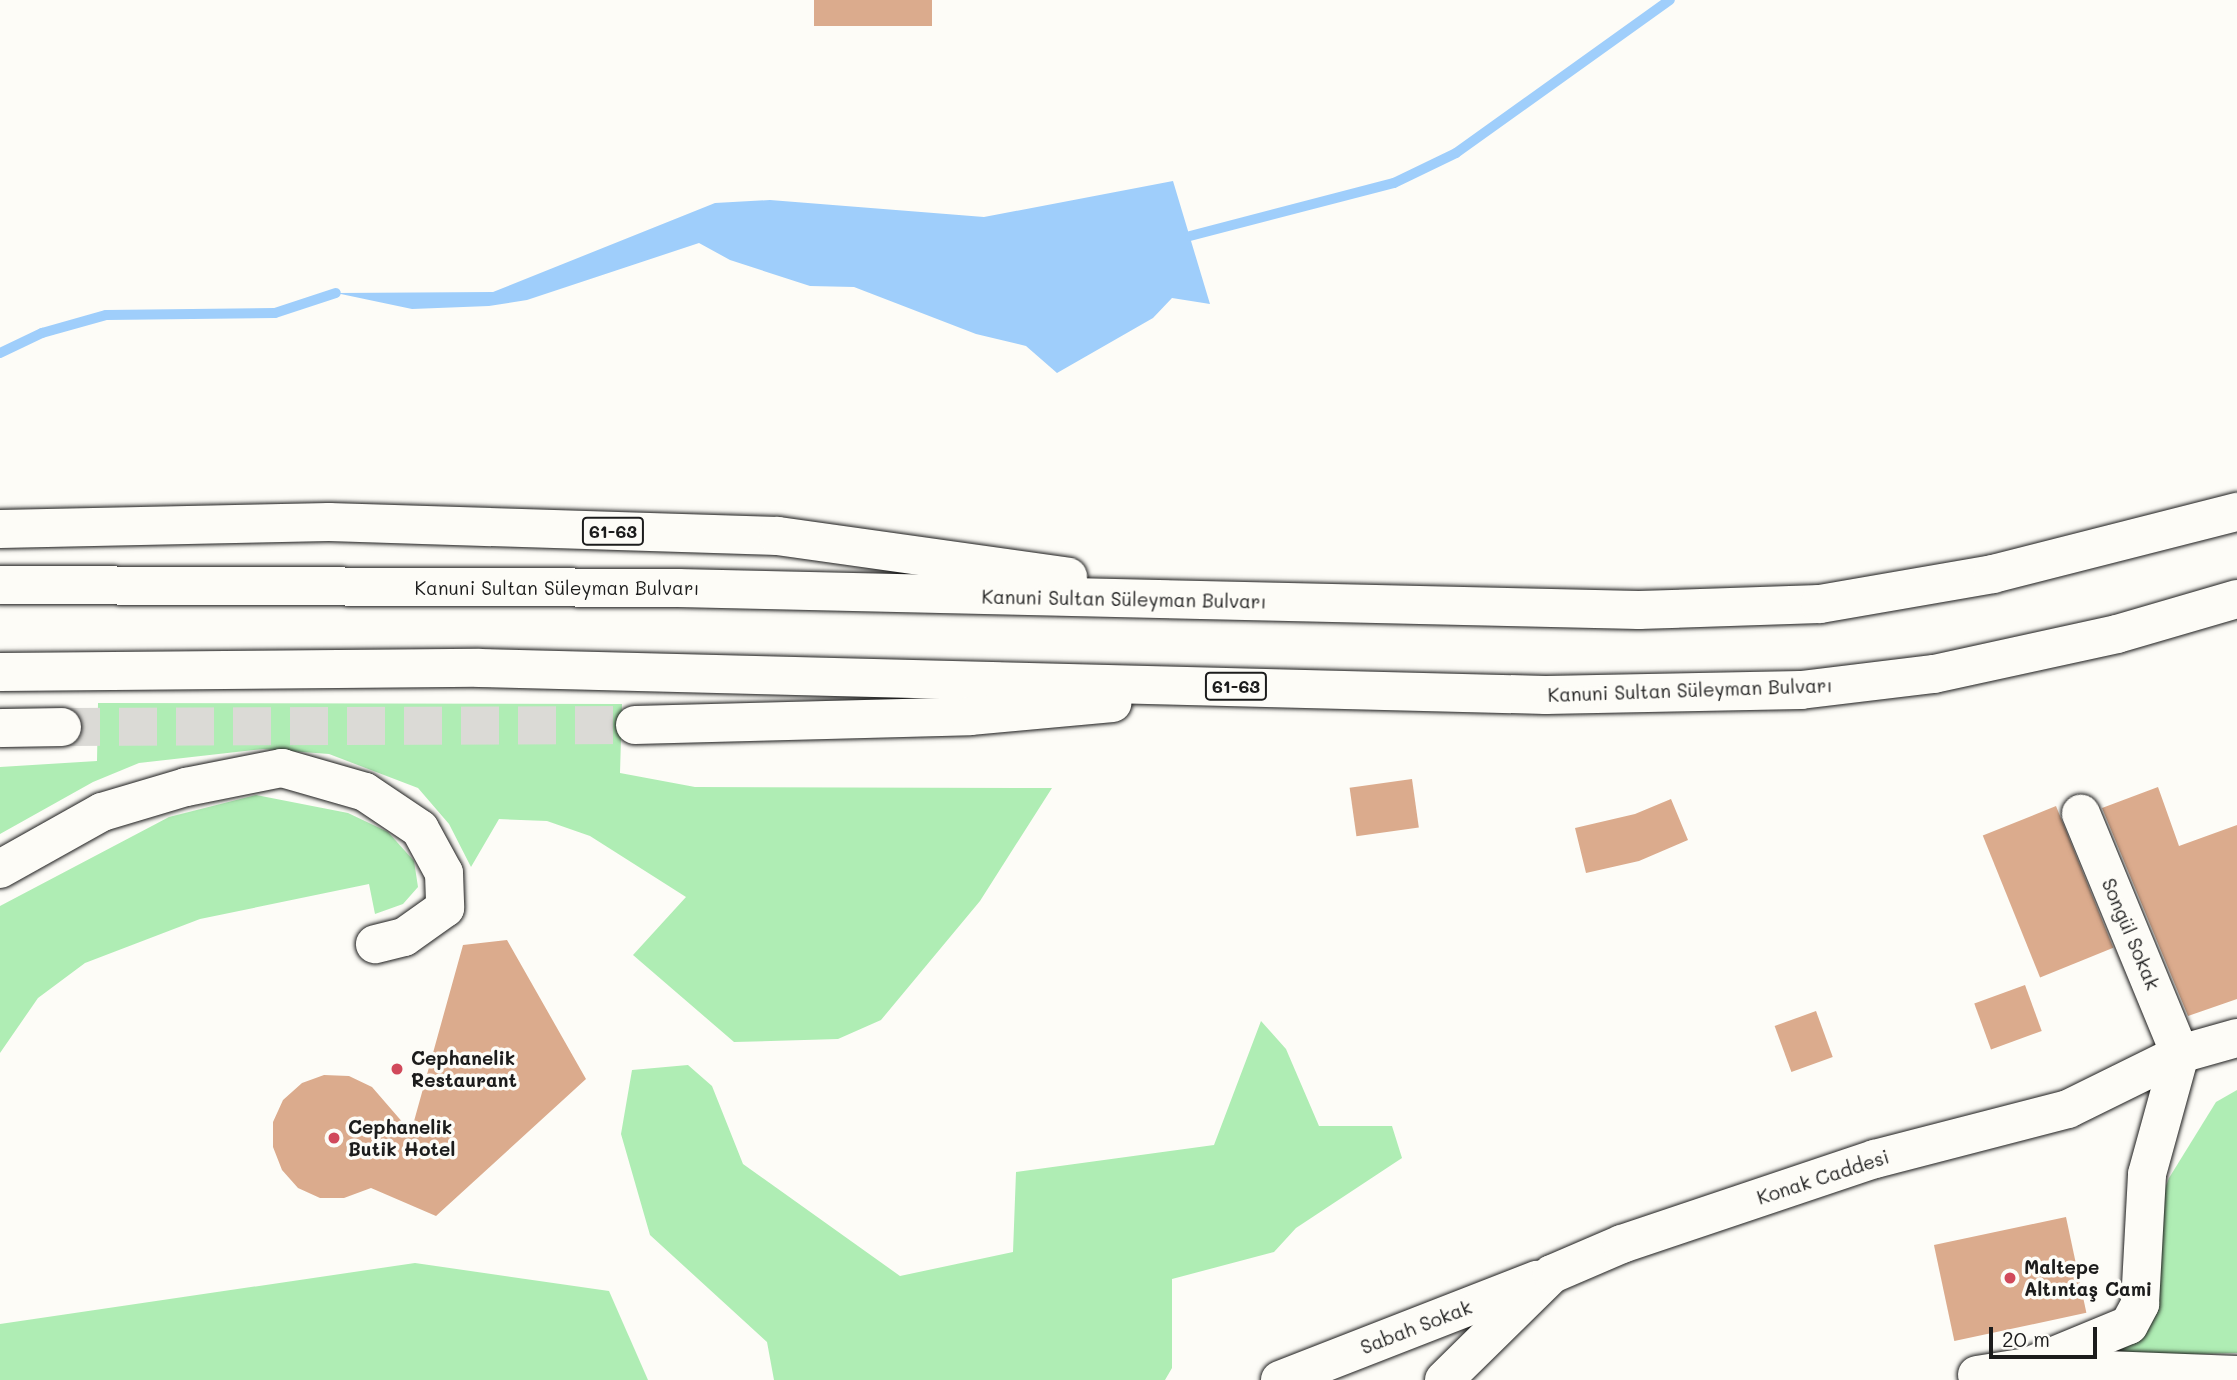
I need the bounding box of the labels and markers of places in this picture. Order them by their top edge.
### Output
place label: Cephanelik Restaurant [411,1047,517,1091]
marker: Cephanelik Restaurant [389,1061,405,1077]
place label: Cephanelik Butik Hotel [348,1116,455,1160]
marker: Cephanelik Butik Hotel [326,1130,342,1146]
place label: Maltepe Altıntaş Cami [2024,1256,2152,1300]
marker: Maltepe Altıntaş Cami [2002,1270,2018,1286]

